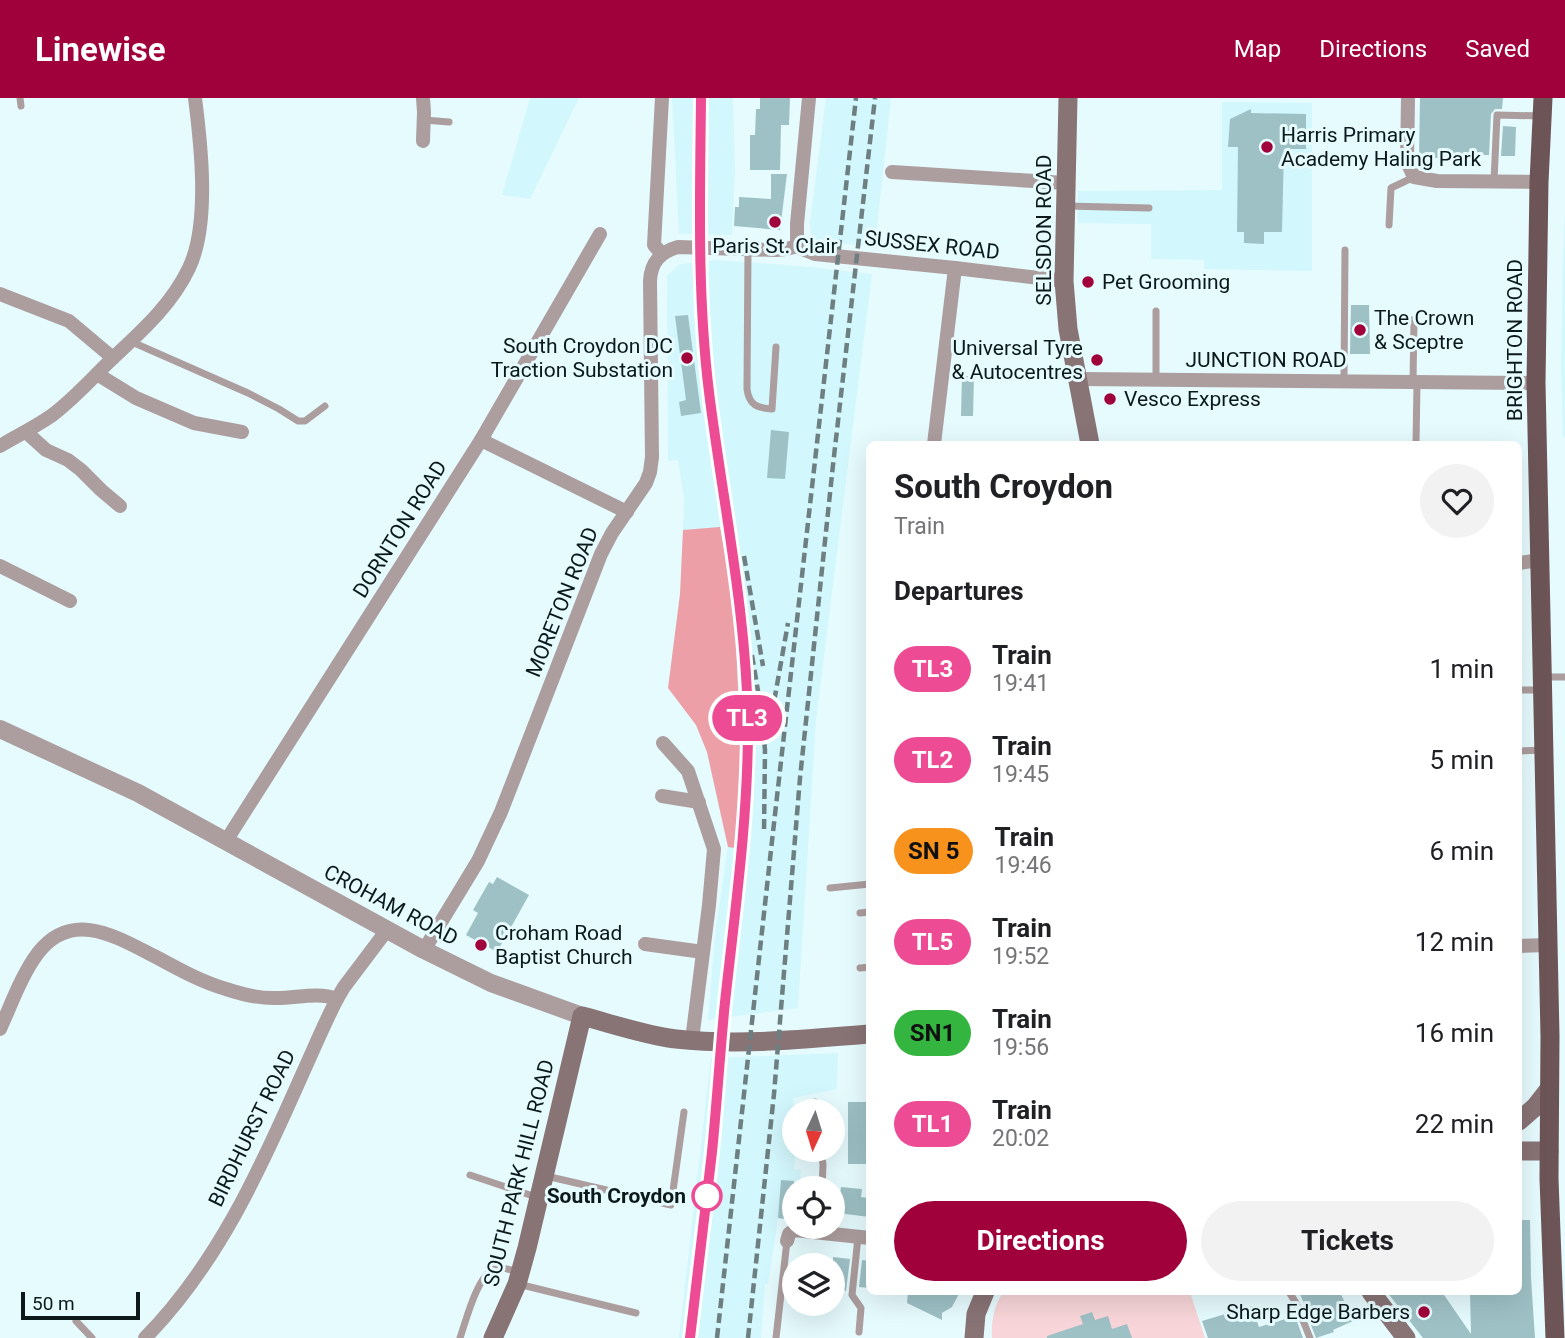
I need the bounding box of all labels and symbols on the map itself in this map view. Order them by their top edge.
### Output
place label: Harris Primary Academy Haling Park [1281,123,1482,171]
marker: Harris Primary Academy Haling Park [1259,139,1275,155]
street label: SELSDON ROAD [1032,154,1056,306]
marker: Paris St. Clair [767,214,783,230]
street label: SUSSEX ROAD [863,226,1001,264]
place label: Paris St. Clair [712,234,838,258]
street label: BRIGHTON ROAD [1503,259,1527,421]
place label: Pet Grooming [1102,270,1230,294]
marker: Pet Grooming [1080,274,1096,290]
place label: The Crown & Sceptre [1374,306,1474,354]
marker: The Crown & Sceptre [1352,322,1368,338]
place label: South Croydon DC Traction Substation [491,334,673,382]
place label: Universal Tyre & Autocentres [951,336,1083,384]
street label: JUNCTION ROAD [1185,348,1347,372]
marker: South Croydon DC Traction Substation [679,350,695,366]
marker: Universal Tyre & Autocentres [1089,352,1105,368]
place label: Vesco Express [1124,387,1261,411]
marker: Vesco Express [1102,391,1118,407]
street label: DORNTON ROAD [348,456,452,602]
street label: MORETON ROAD [521,524,603,680]
line badge: TL3 [707,695,787,741]
street label: CROHAM ROAD [320,860,462,950]
place label: Croham Road Baptist Church [495,921,632,969]
marker: Croham Road Baptist Church [473,937,489,953]
street label: BIRDHURST ROAD [204,1046,300,1210]
street label: SOUTH PARK HILL ROAD [479,1057,559,1289]
north arrow [782,1099,845,1162]
marker: South Croydon [692,1181,722,1211]
place label: South Croydon [547,1184,686,1208]
scale bar [21,1289,140,1321]
place label: Sharp Edge Barbers [1226,1300,1410,1324]
marker: Sharp Edge Barbers [1416,1304,1432,1320]

